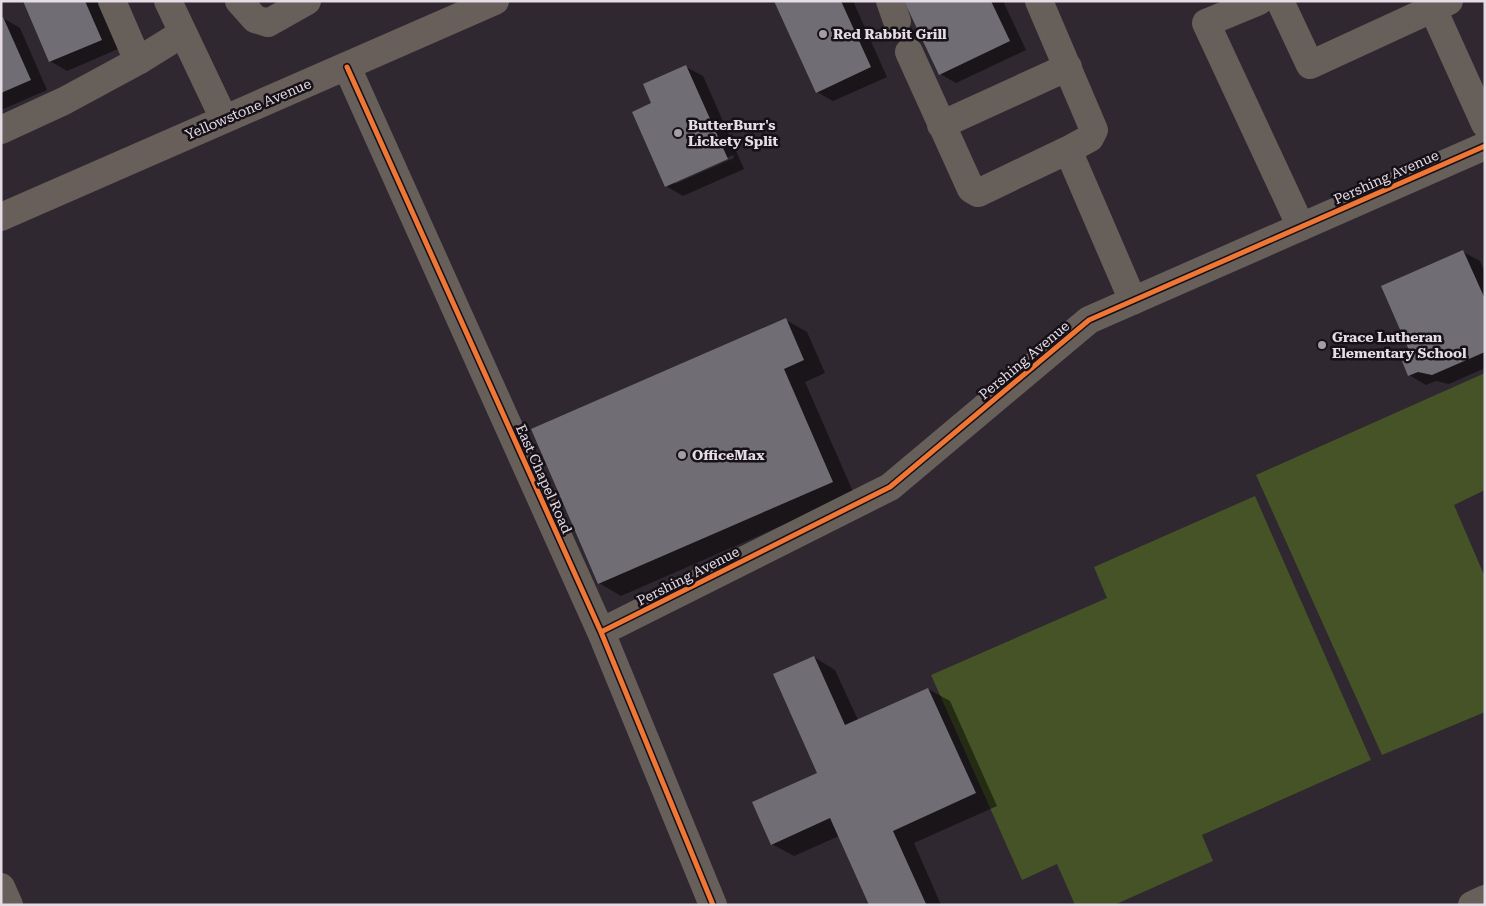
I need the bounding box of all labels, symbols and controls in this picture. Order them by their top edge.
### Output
place label: Red Rabbit Grill [833,26,947,42]
marker: Red Rabbit Grill [817,28,829,40]
street label: Yellowstone Avenue [183,75,314,143]
place label: ButterBurr's Lickety Split [688,117,778,149]
marker: ButterBurr's Lickety Split [672,127,684,139]
street label: Pershing Avenue [1331,147,1441,207]
street label: Pershing Avenue [976,317,1073,402]
place label: Grace Lutheran Elementary School [1332,329,1467,361]
marker: Grace Lutheran Elementary School [1316,339,1328,351]
street label: East Chapel Road [513,422,575,536]
place label: OfficeMax [692,447,765,463]
marker: OfficeMax [676,449,688,461]
street label: Pershing Avenue [634,543,742,609]

